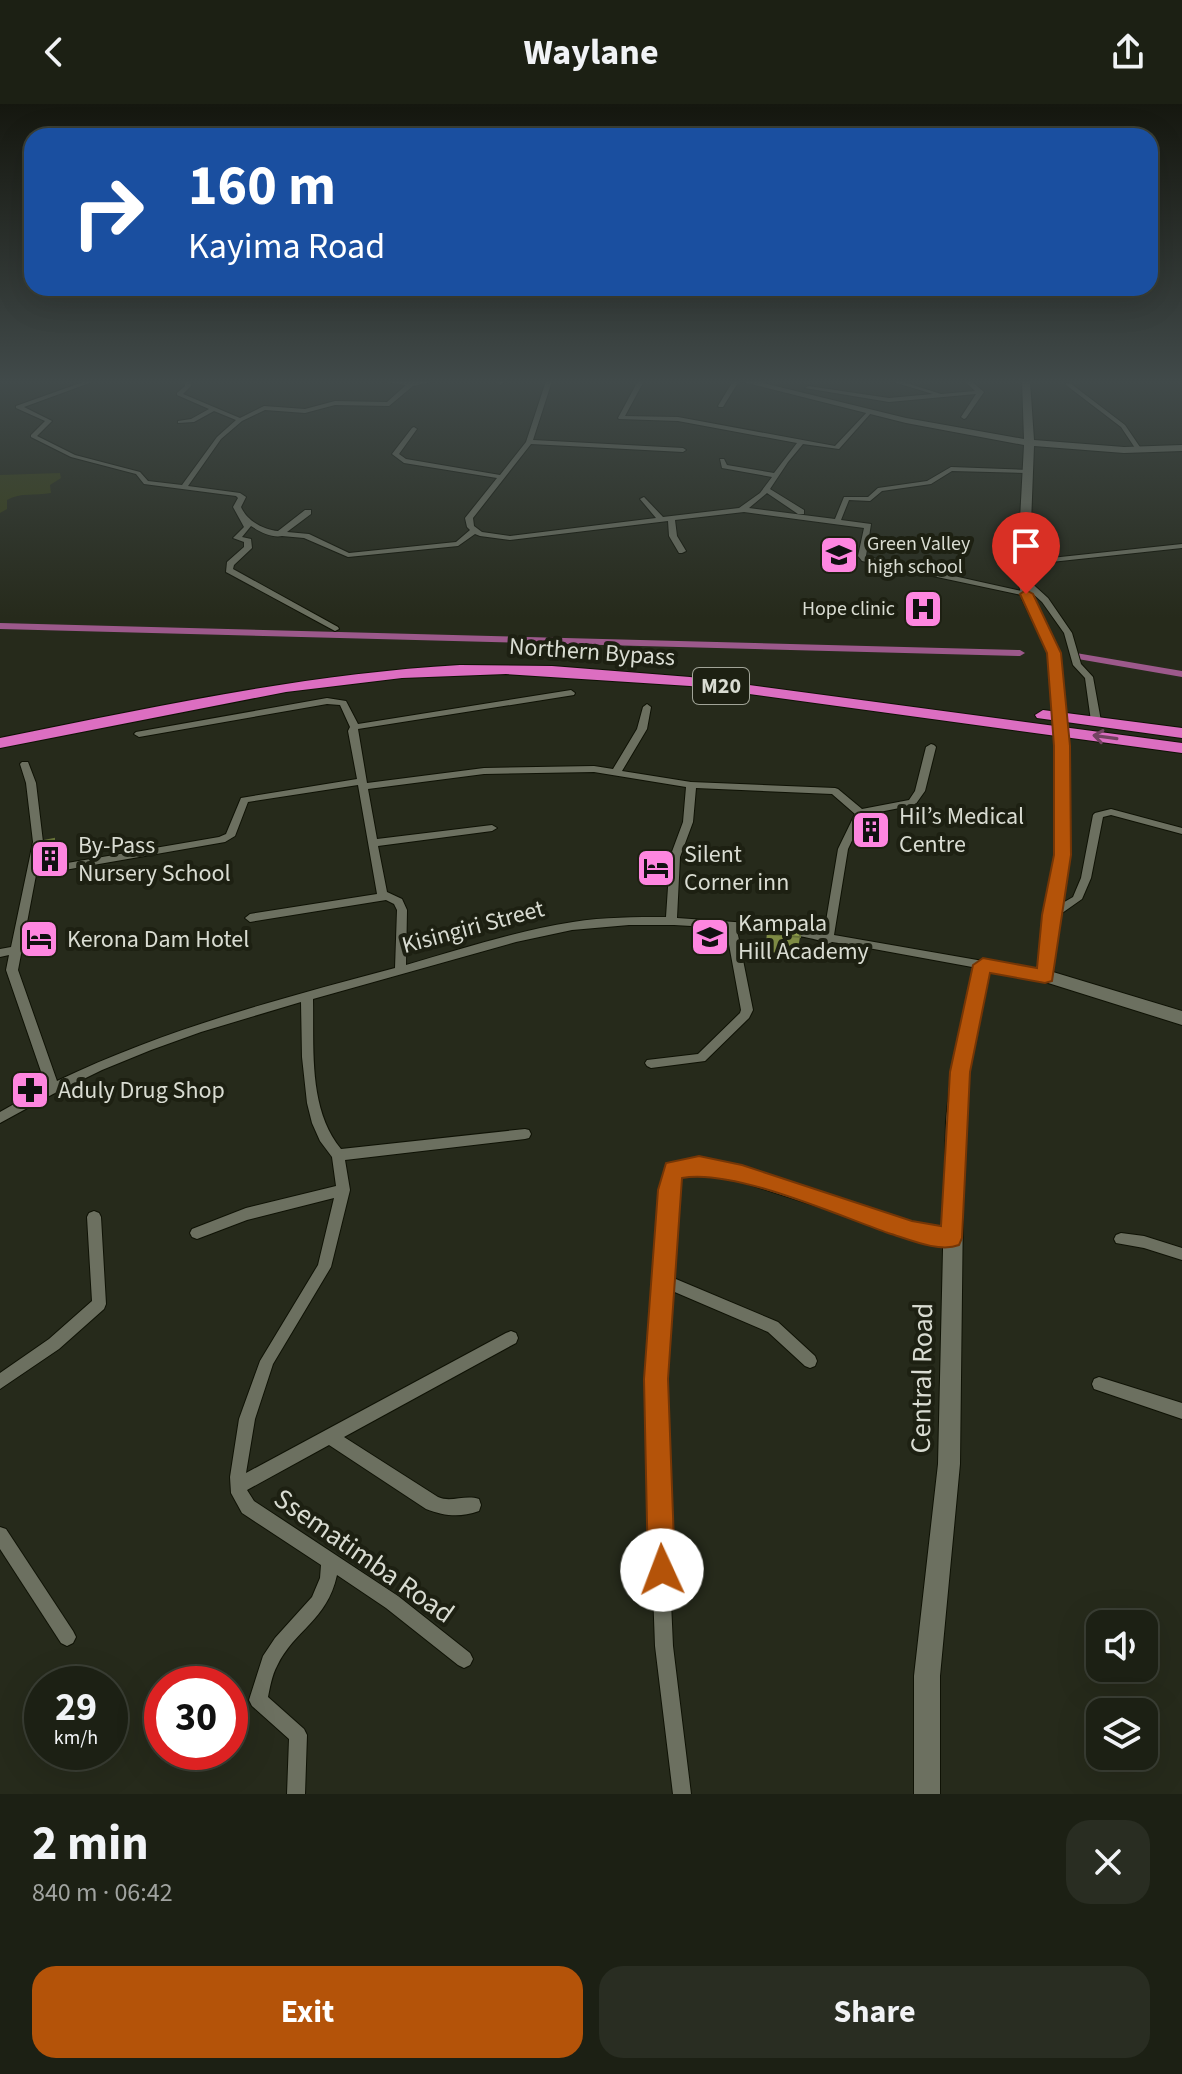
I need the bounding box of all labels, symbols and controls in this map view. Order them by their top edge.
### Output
text: Waylane [523,27,659,78]
icon: back [32,30,76,74]
icon: share [1106,30,1150,74]
text: 160 m [188,147,336,226]
icon: right [56,160,160,264]
text: Kayima Road [188,221,385,272]
pin [992,512,1060,594]
icon: arrive [1004,524,1048,568]
place label: Green Valley high school [867,530,971,581]
school or university icon: Green Valley high school [818,534,860,576]
hospital icon: Hope clinic [902,588,944,630]
place label: Hope clinic [802,595,895,623]
street label: Northern Bypass [508,629,676,675]
road number: M20 [693,668,749,704]
one-way arrow [1093,729,1118,744]
place label: Hil’s Medical Centre [899,799,1024,862]
building icon: Hil’s Medical Centre [850,809,892,851]
place label: By-Pass Nursery School [78,828,231,891]
place label: Silent Corner inn [684,837,789,900]
building icon: By-Pass Nursery School [29,838,71,880]
hotel icon: Silent Corner inn [635,847,677,889]
street label: Kisingiri Street [398,891,548,963]
place label: Kampala Hill Academy [738,906,869,969]
school or university icon: Kampala Hill Academy [689,916,731,958]
hotel icon: Kerona Dam Hotel [18,918,60,960]
place label: Kerona Dam Hotel [67,922,249,957]
pharmacy icon: Aduly Drug Shop [9,1069,51,1111]
place label: Aduly Drug Shop [58,1073,225,1108]
street label: Central Road [901,1302,943,1454]
street label: Ssematimba Road [266,1479,462,1633]
position arrow [620,1528,704,1612]
map controls [1086,1610,1158,1770]
button: sound [1086,1610,1158,1682]
speed limit sign: 30 [144,1666,248,1770]
text: 29 [55,1679,97,1736]
button: layers [1086,1698,1158,1770]
text: km/h [54,1724,98,1752]
text: 2 min [32,1810,149,1878]
button: close [1066,1820,1150,1904]
text: 840 m · 06:42 [32,1874,173,1911]
button: Exit [32,1966,583,2058]
button: Share [599,1966,1150,2058]

